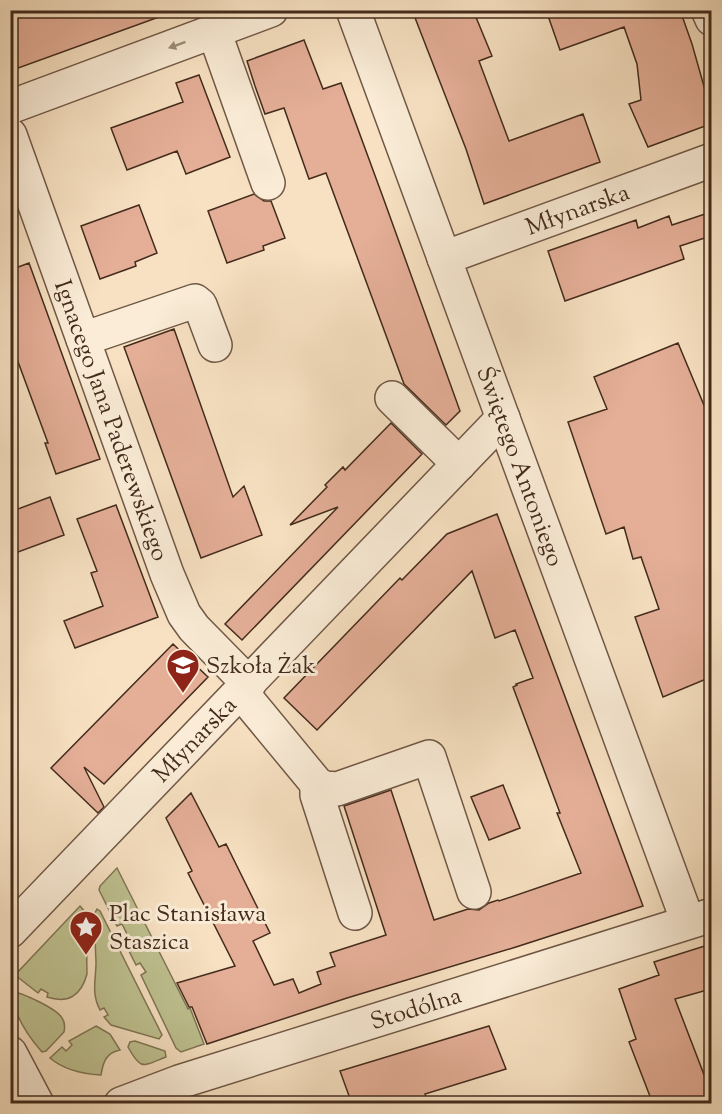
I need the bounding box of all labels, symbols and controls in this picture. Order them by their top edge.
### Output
one-way arrow [168,41,186,50]
street label: Młynarska [521,177,635,246]
street label: Ignacego Jana Paderewskiego [44,276,176,566]
street label: Świętego Antoniego [466,362,571,572]
school or university icon: Szkoła Żak [165,647,201,694]
place label: Szkoła Żak [206,650,316,684]
street label: Młynarska [146,690,246,791]
place label: Plac Stanisława Staszica [109,898,266,960]
place icon: Plac Stanisława Staszica [68,909,104,956]
street label: Stodólna [366,979,466,1040]

